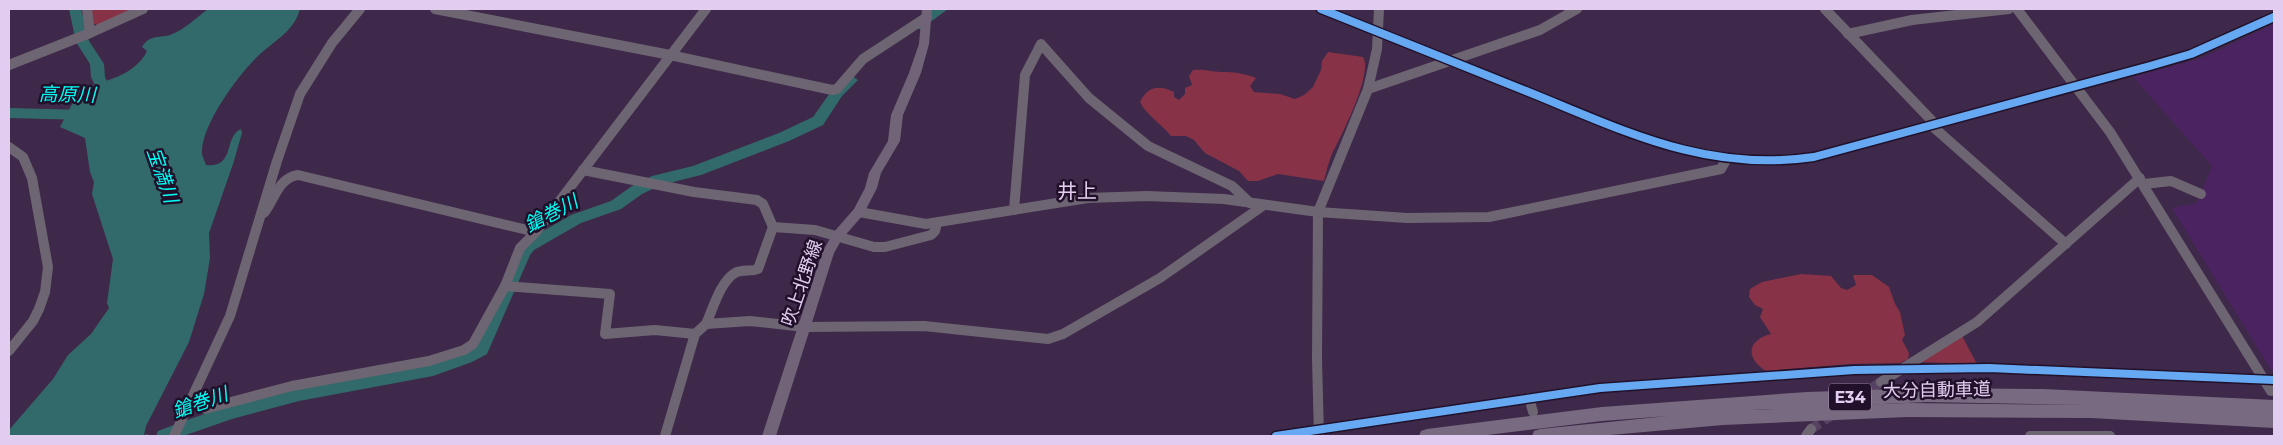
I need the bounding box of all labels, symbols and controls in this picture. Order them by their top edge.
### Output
water label: 高原川 [38,83,98,107]
water label: 宝満川 [142,144,183,208]
district label: 井上 [1057,179,1097,203]
water label: 鎗巻川 [521,189,584,237]
street label: 吹上北野線 [777,237,827,329]
street label: 大分自動車道 [1883,378,1991,402]
water label: 鎗巻川 [169,382,233,423]
road number: E34 [1829,384,1871,411]

